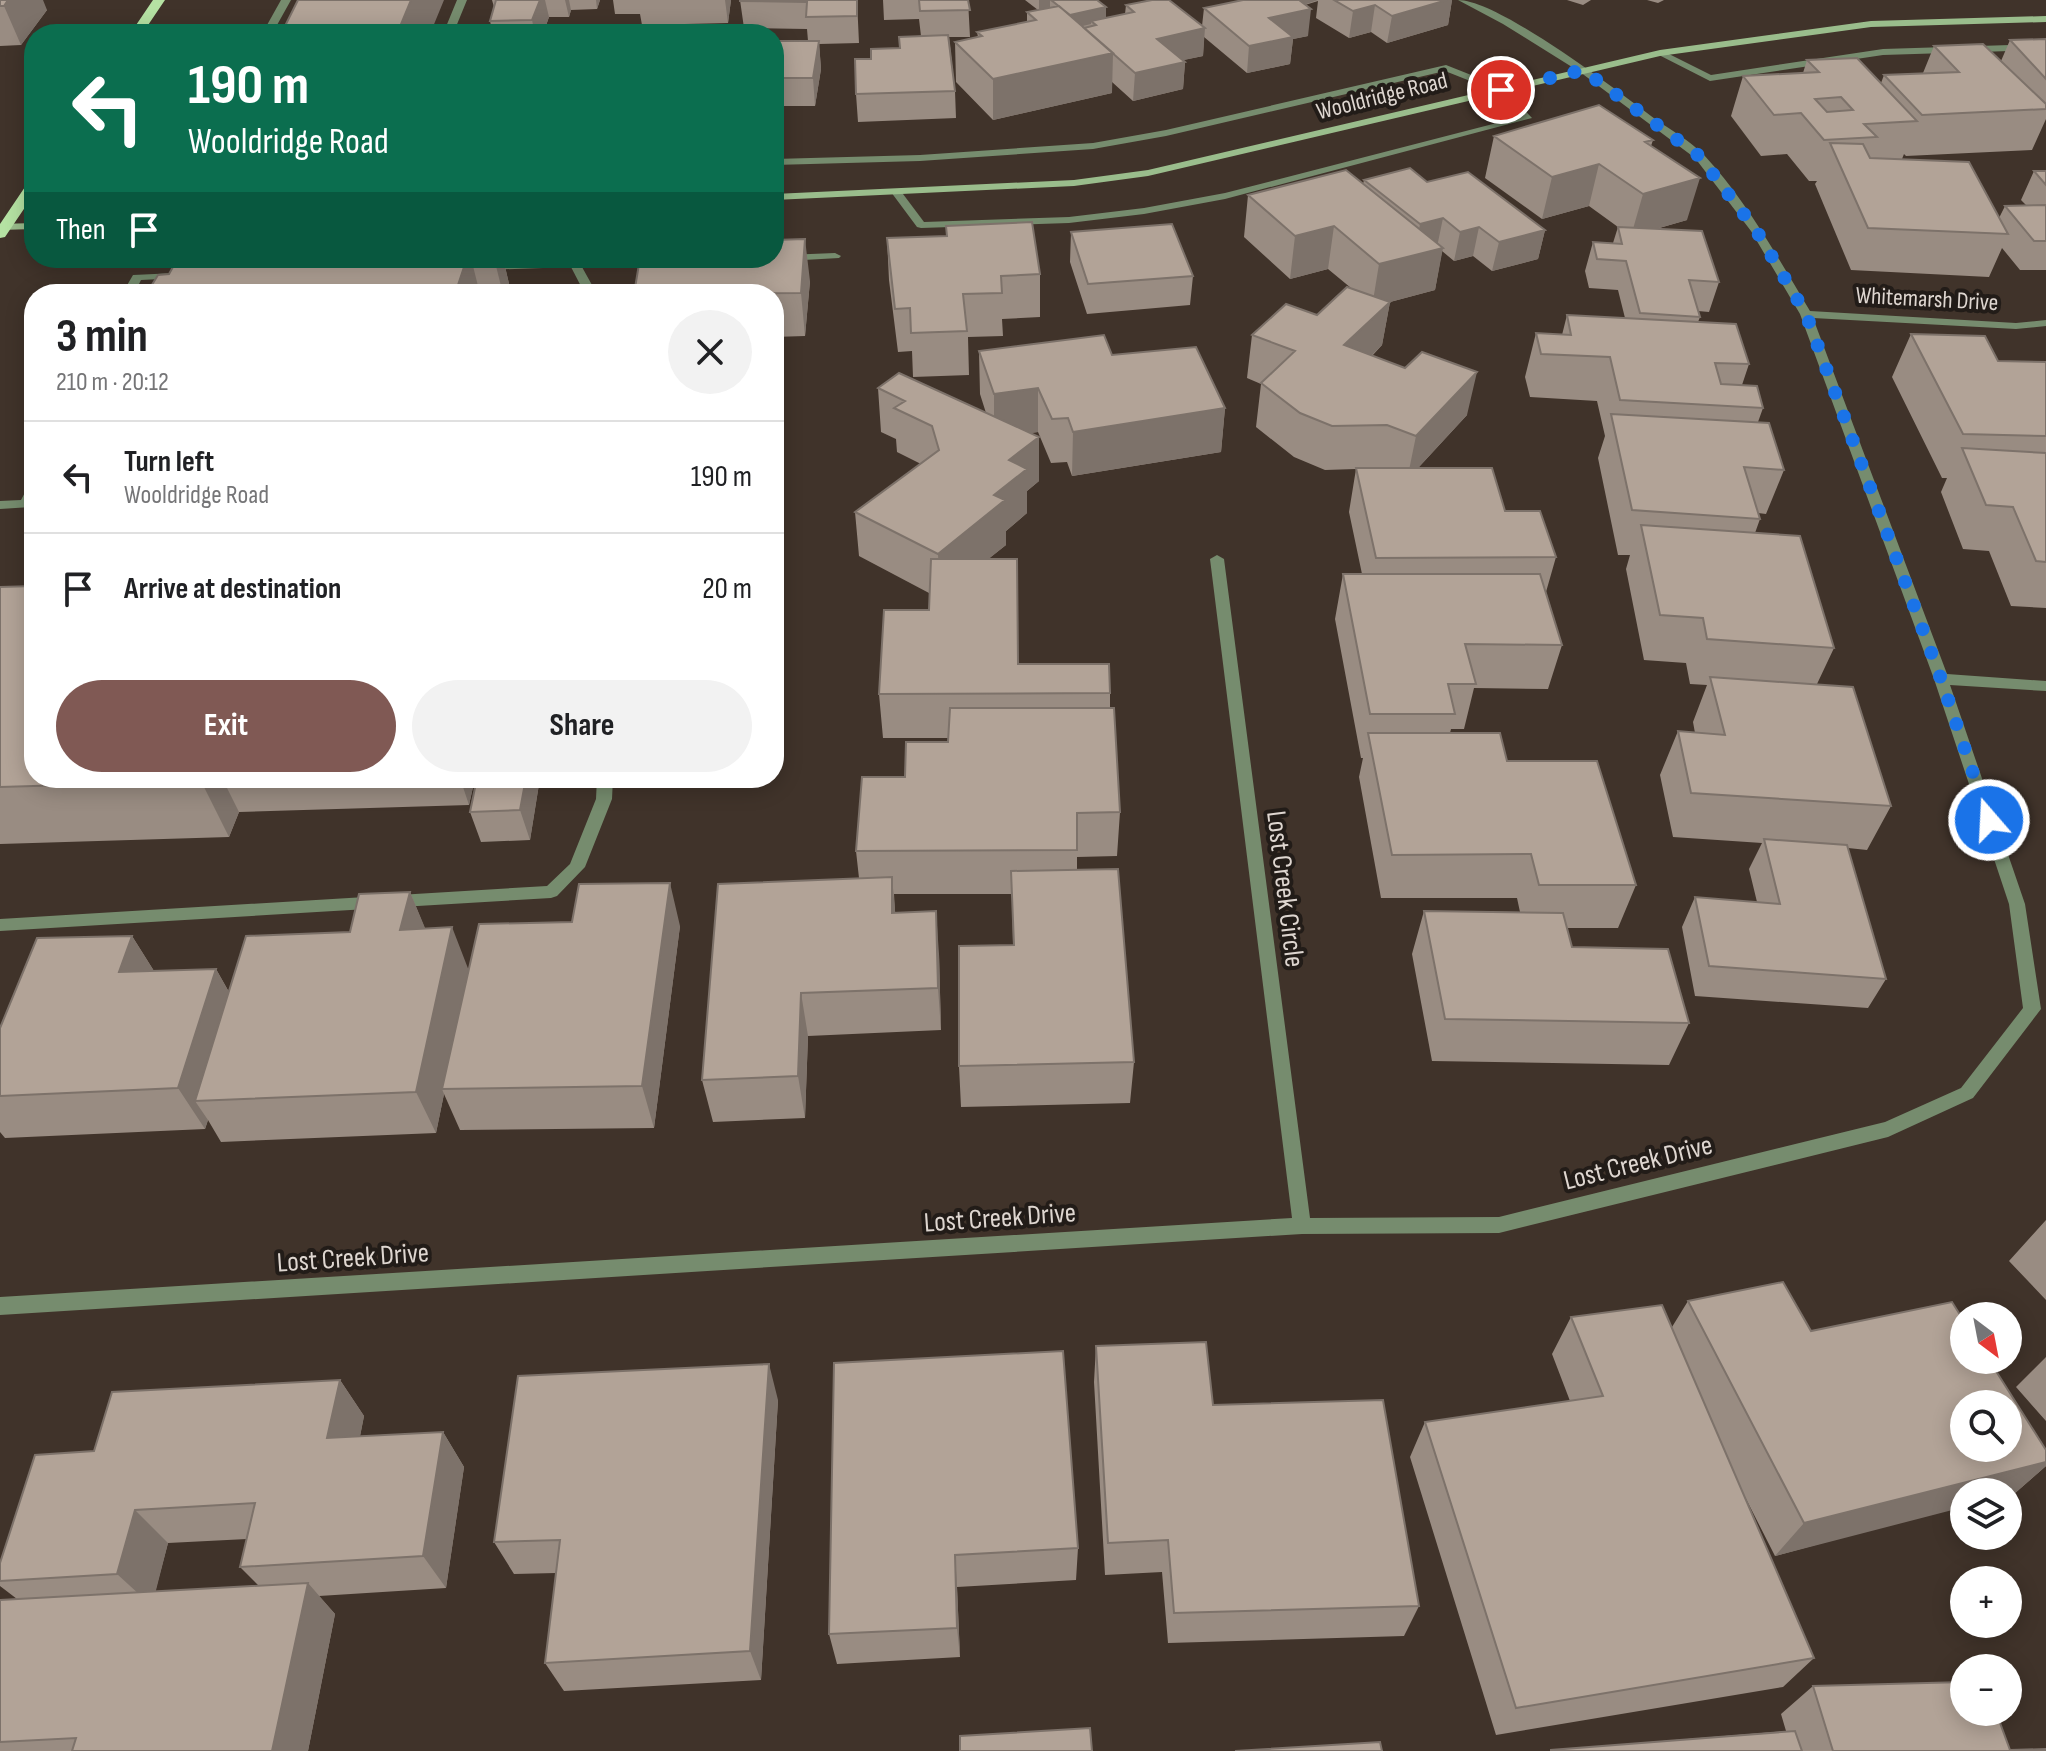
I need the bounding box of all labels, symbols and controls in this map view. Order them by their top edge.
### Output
text: 190 m [188,53,309,120]
icon: left [56,56,160,160]
pin [1467,56,1535,124]
street label: Wooldridge Road [1314,66,1450,126]
icon: arrive [1479,68,1523,112]
text: Wooldridge Road [188,121,389,164]
icon: arrive [122,208,166,252]
text: Then [56,212,106,248]
street label: Whitemarsh Drive [1855,281,1999,317]
text: 3 min [56,308,148,365]
button: close [668,310,752,394]
text: 210 m · 20:12 [56,367,169,398]
text: Turn left [124,444,214,480]
icon: left [56,455,100,499]
text: 190 m [691,459,752,495]
text: Wooldridge Road [124,480,269,511]
icon: arrive [56,567,100,611]
text: Arrive at destination [124,571,341,607]
text: 20 m [702,571,752,607]
button: Exit [56,680,396,772]
button: Share [412,680,752,772]
position arrow [1947,778,2031,862]
street label: Lost Creek Circle [1259,809,1311,969]
street label: Lost Creek Drive [1560,1129,1716,1197]
street label: Lost Creek Drive [923,1196,1077,1240]
street label: Lost Creek Drive [276,1236,430,1280]
north arrow [1950,1302,2022,1374]
map controls [1950,1302,2022,1726]
button: search [1950,1390,2022,1462]
button: layers [1950,1478,2022,1550]
button: + [1950,1566,2022,1638]
button: − [1950,1654,2022,1726]

